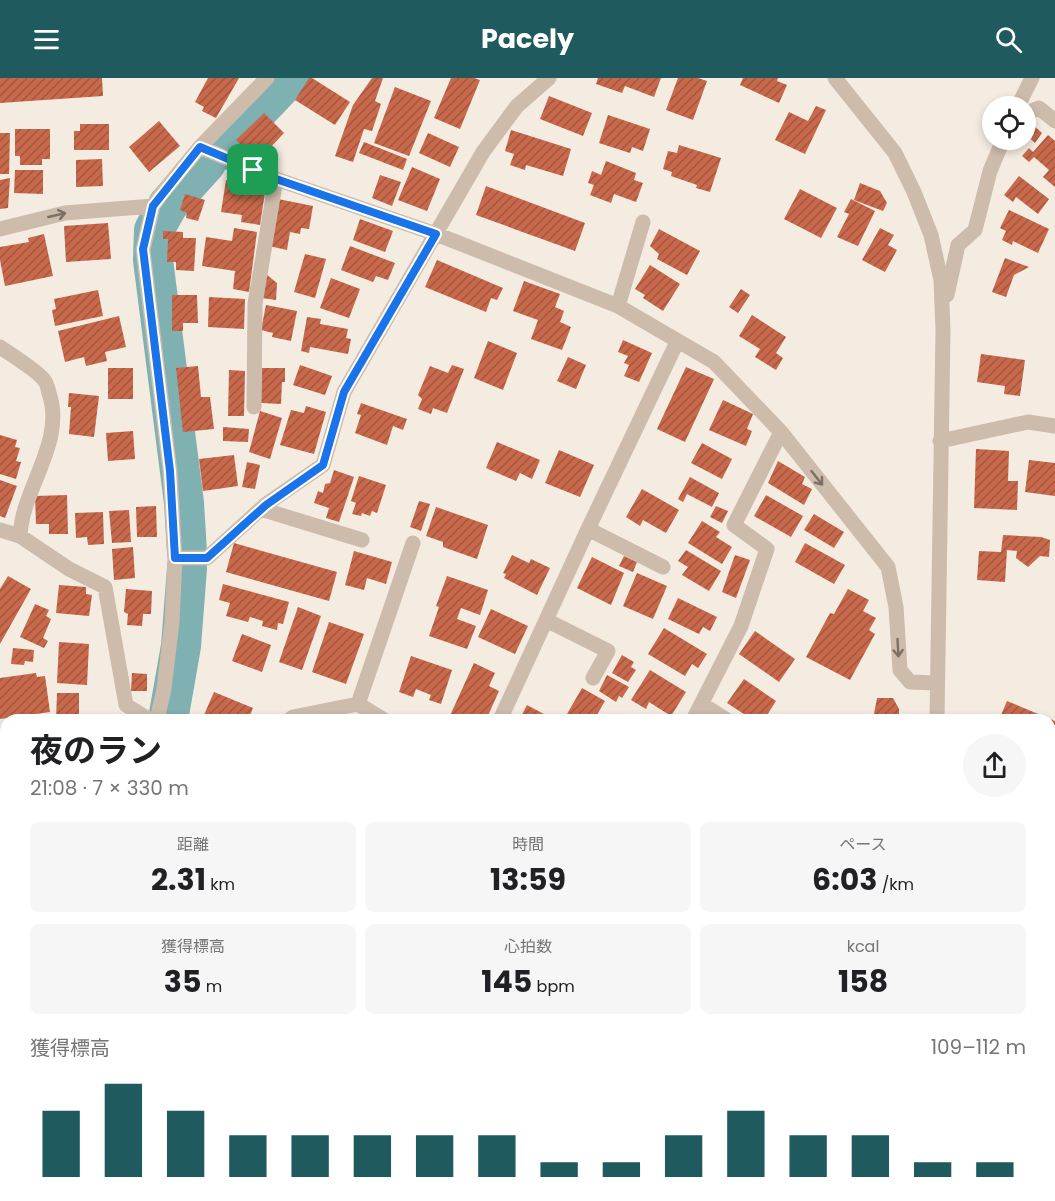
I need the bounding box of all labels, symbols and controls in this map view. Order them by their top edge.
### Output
text: Pacely [481,20,574,57]
icon: menu [30,23,63,56]
icon: search [992,23,1025,56]
map controls [982,96,1036,150]
button: locate [982,96,1036,150]
pin [227,144,278,195]
icon: arrive [236,153,269,186]
one-way arrow [47,209,66,220]
one-way arrow [811,470,824,486]
one-way arrow [893,637,904,657]
text: 夜のラン [30,727,162,774]
button: share [963,734,1026,797]
text: 21:08 · 7 × 330 m [30,774,189,802]
text: 距離 [177,833,209,856]
text: 時間 [512,833,544,856]
text: ペース [839,833,887,856]
text: 2.31 [151,858,206,901]
text: 13:59 [490,858,566,901]
text: 6:03 [812,858,877,901]
text: km [206,873,235,896]
text: /km [877,873,914,896]
text: 獲得標高 [161,935,225,958]
text: 心拍数 [504,935,552,958]
text: kcal [847,935,879,958]
text: 35 [164,960,201,1003]
text: 145 [481,960,532,1003]
text: 158 [838,960,888,1003]
text: m [201,975,222,998]
text: bpm [532,975,575,998]
text: 109–112 m [931,1033,1026,1061]
text: 獲得標高 [30,1034,110,1062]

